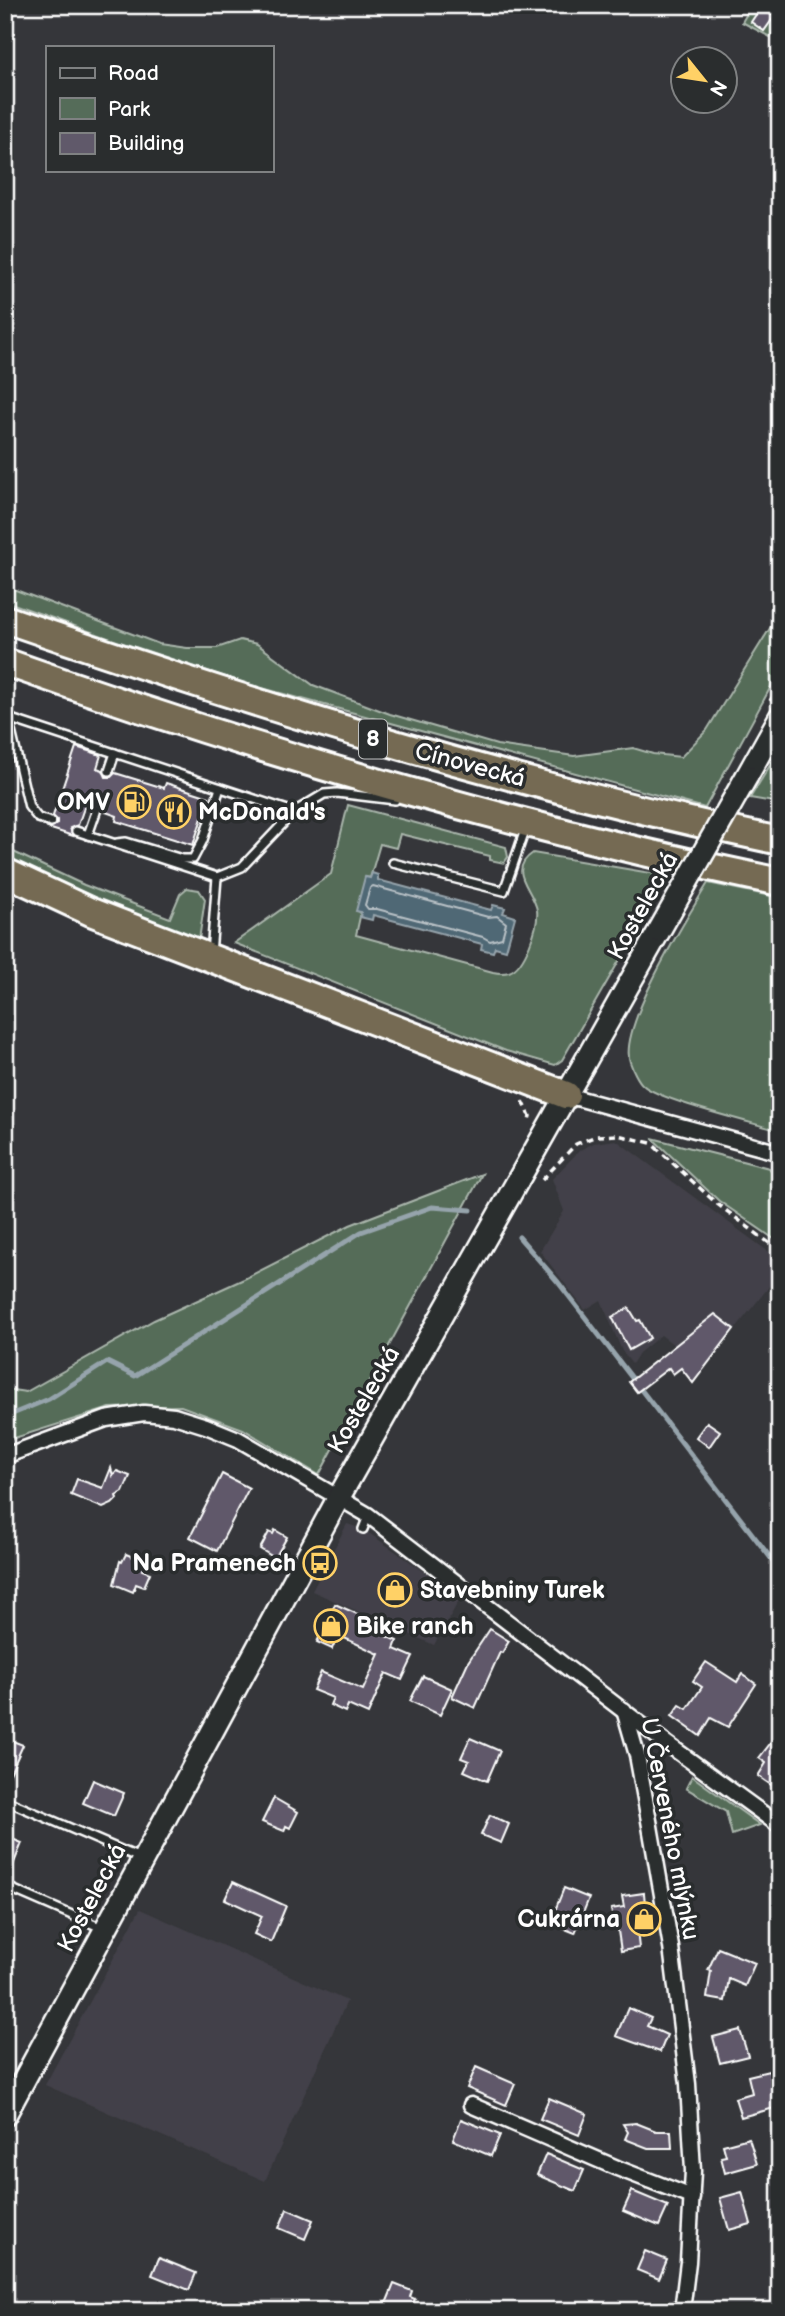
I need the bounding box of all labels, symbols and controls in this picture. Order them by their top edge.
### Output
legend [46,46,273,172]
north arrow [670,46,740,116]
text: Road [108,61,159,86]
text: N [704,76,731,100]
text: Park [108,97,151,122]
text: Building [108,131,184,156]
road number: 8 [359,720,387,758]
street label: Cínovecká [412,736,528,794]
fuel station icon: OMV [115,783,153,821]
place label: OMV [57,788,110,817]
restaurant icon: McDonald's [155,793,193,831]
place label: McDonald's [198,798,326,827]
street label: Kostelecká [602,847,684,965]
street label: Kostelecká [322,1341,406,1459]
bus stop icon: Na Pramenech [301,1544,339,1582]
place label: Na Pramenech [132,1549,296,1578]
shop icon: Stavebniny Turek [376,1571,414,1609]
place label: Stavebniny Turek [420,1576,605,1605]
shop icon: Bike ranch [312,1607,350,1645]
place label: Bike ranch [356,1612,474,1641]
street label: U Červeného mlýnku [634,1715,707,1942]
street label: Kostelecká [51,1839,133,1957]
shop icon: Cukrárna [625,1900,663,1938]
place label: Cukrárna [517,1905,620,1934]

